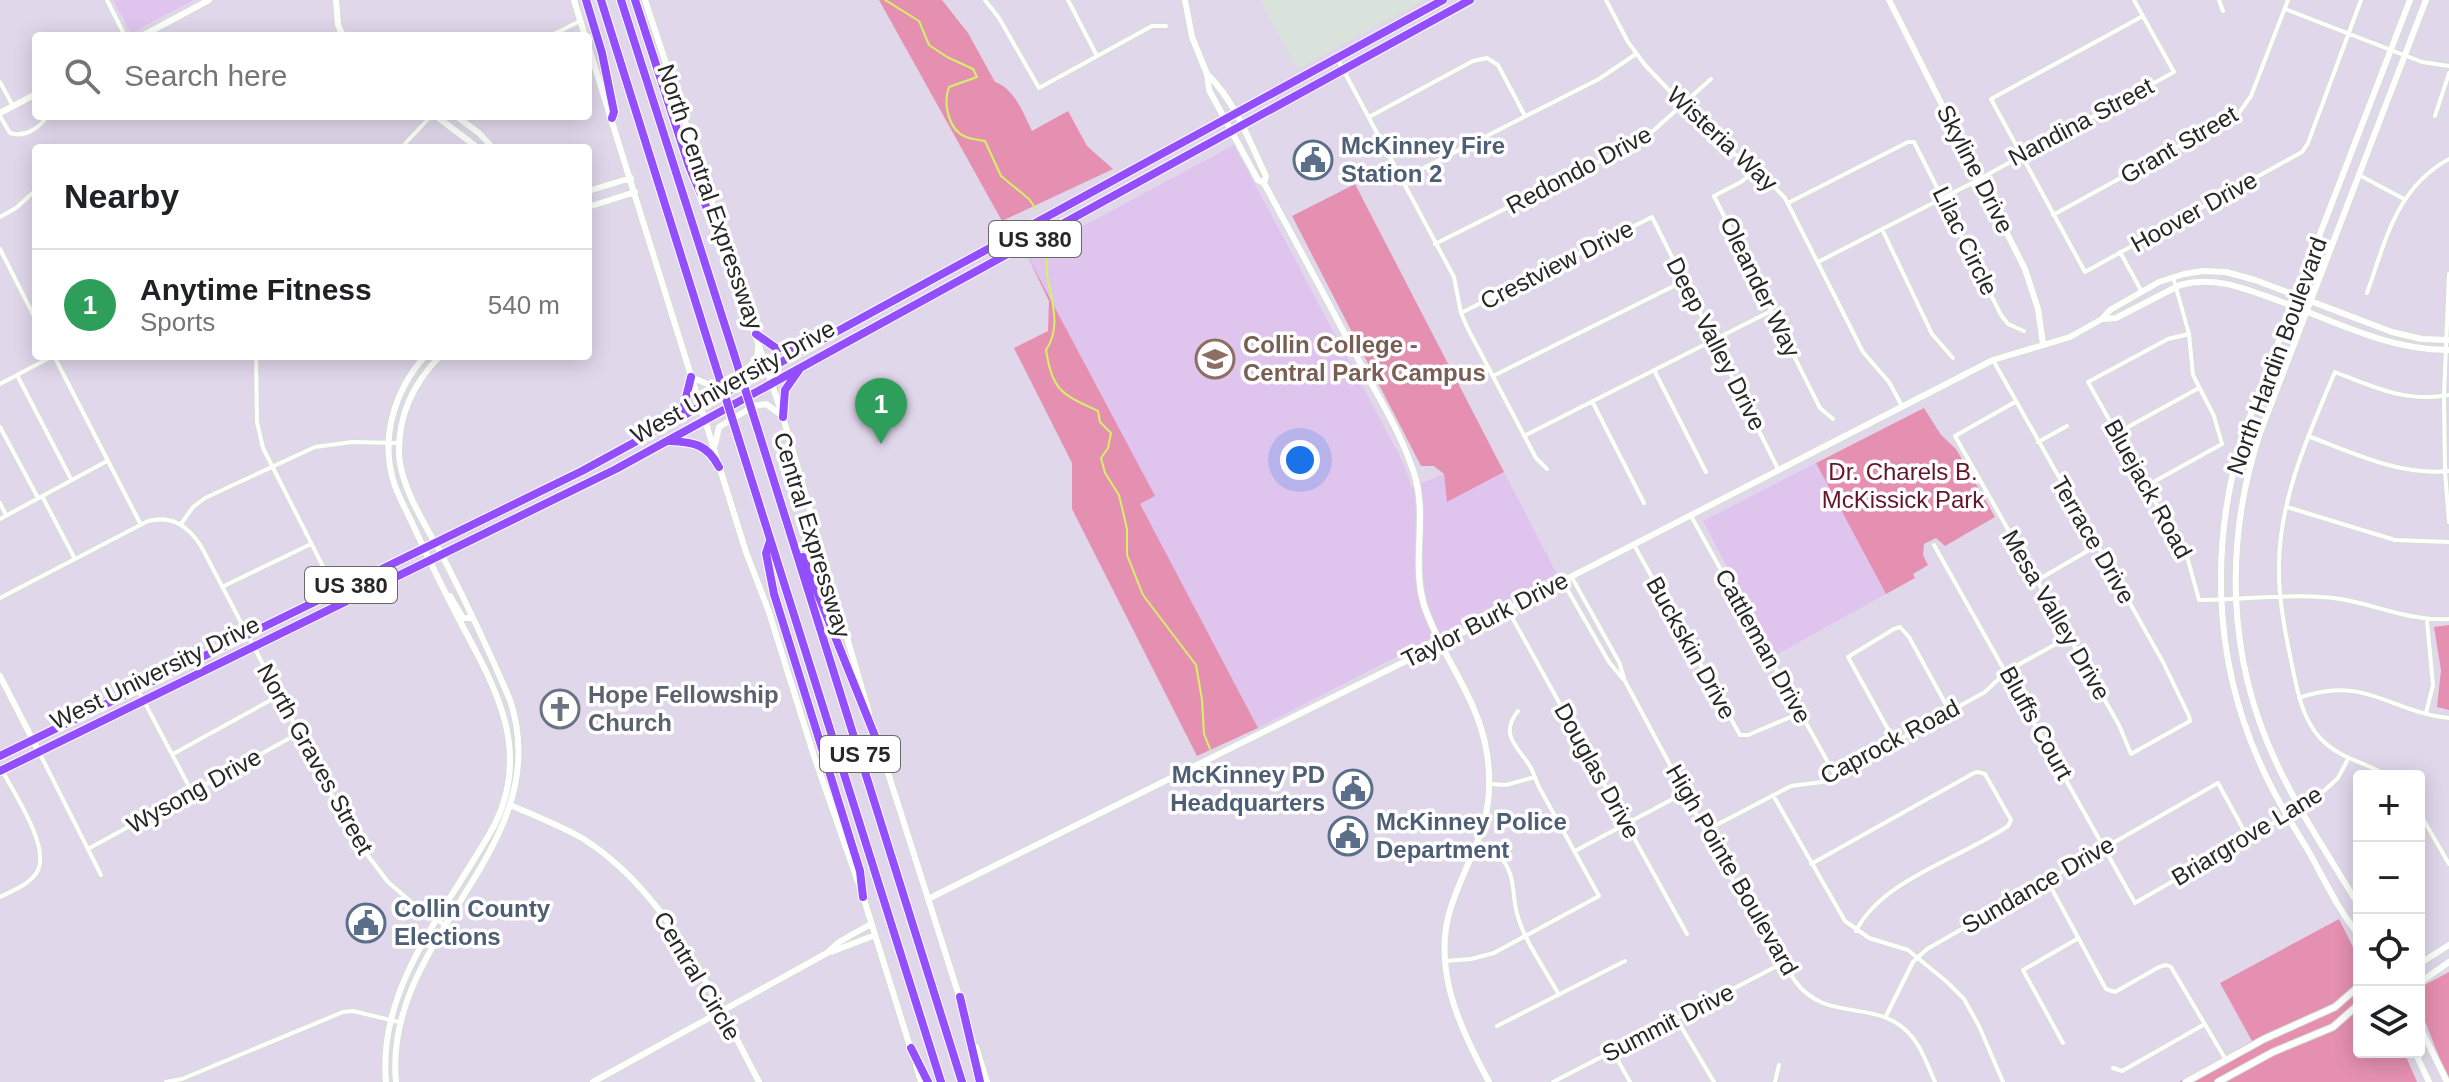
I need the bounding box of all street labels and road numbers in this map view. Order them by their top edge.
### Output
street label: North Central Expressway [652,61,769,333]
street label: Nandina Street [2004,72,2158,171]
street label: Wisteria Way [1662,81,1783,196]
street label: Skyline Drive [1932,100,2019,237]
street label: Grant Street [2115,100,2242,189]
street label: Redondo Drive [1502,120,1656,219]
street label: Hoover Drive [2126,166,2262,257]
street label: Lilac Circle [1928,182,2003,299]
street label: Oleander Way [1715,212,1806,361]
street label: Crestview Drive [1476,214,1638,315]
road number: US 380 [989,221,1081,257]
street label: North Hardin Boulevard [2221,233,2332,478]
street label: Deep Valley Drive [1661,253,1772,435]
street label: West University Drive [626,314,839,449]
street label: Bluejack Road [2099,415,2198,563]
street label: Central Expressway [768,429,857,641]
street label: Terrace Drive [2046,471,2141,608]
street label: Mesa Valley Drive [1997,525,2116,704]
street label: Cattleman Drive [1710,564,1817,728]
street label: Taylor Burk Drive [1397,566,1572,673]
road number: US 380 [305,567,397,603]
street label: Buckskin Drive [1641,572,1742,724]
street label: West University Drive [46,610,264,735]
street label: North Graves Street [252,659,379,859]
street label: Bluffs Court [1994,662,2079,784]
street label: Caprock Road [1816,694,1964,789]
street label: Douglas Drive [1549,698,1646,843]
road number: US 75 [820,736,900,772]
street label: Wysong Drive [122,743,266,839]
street label: High Pointe Boulevard [1661,760,1804,980]
street label: Briargrove Lane [2167,780,2327,891]
street label: Sundance Drive [1957,830,2118,939]
street label: Central Circle [648,906,746,1045]
street label: Summit Drive [1597,978,1738,1067]

